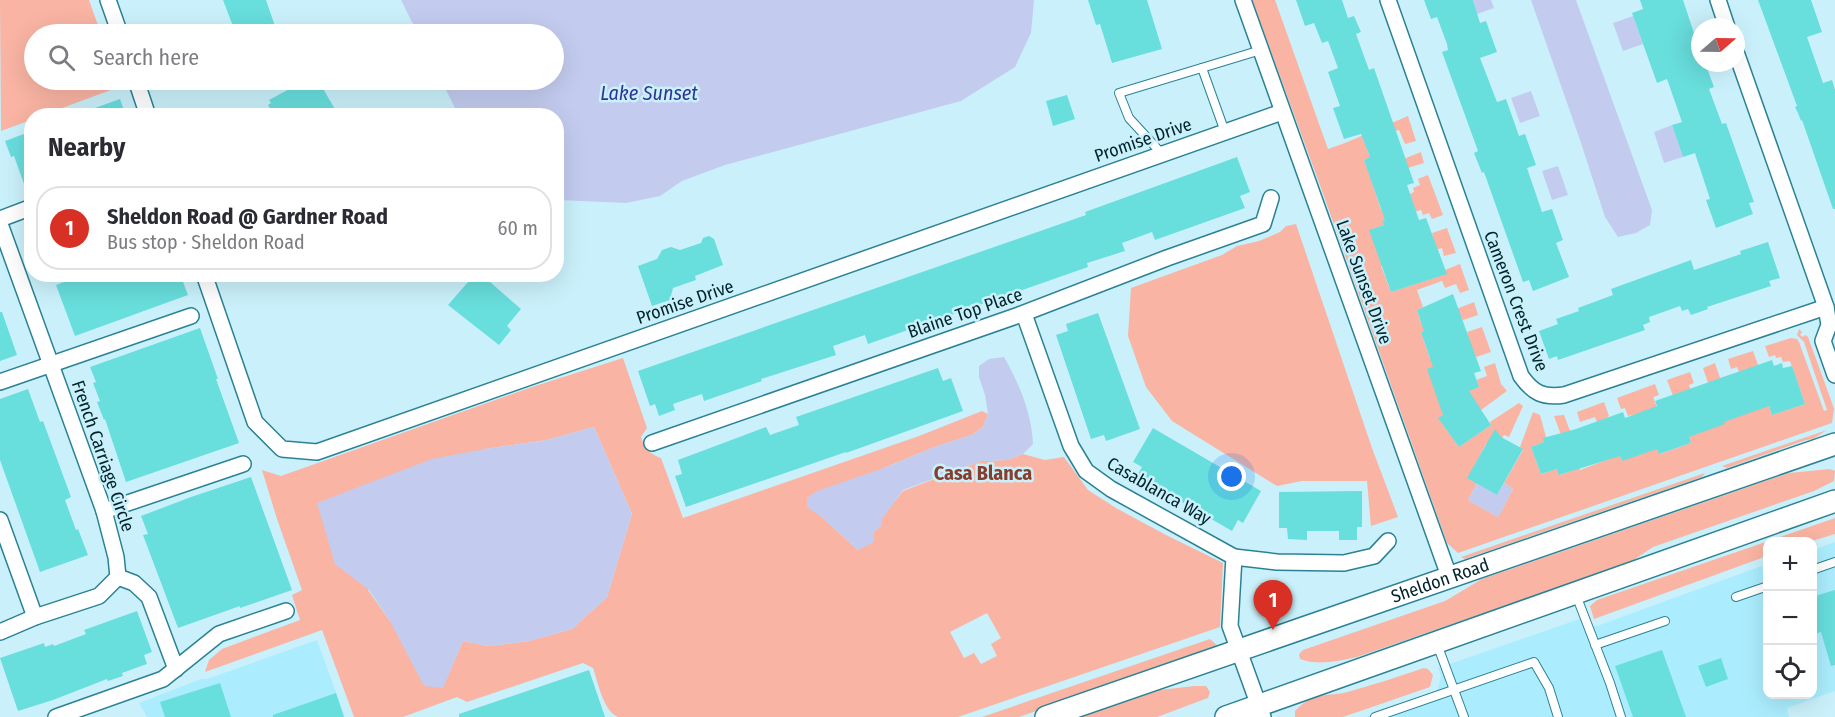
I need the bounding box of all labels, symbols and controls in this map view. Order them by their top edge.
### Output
north arrow [1691,18,1745,72]
search box [24,24,564,90]
icon: search [45,41,78,74]
text: Search here [93,44,199,71]
water label: Lake Sunset [600,81,698,105]
street label: Promise Drive [1091,113,1195,167]
text: Nearby [48,132,125,163]
text: Sheldon Road @ Gardner Road [107,203,388,230]
text: 1 [65,216,74,240]
text: 60 m [498,216,538,240]
street label: Lake Sunset Drive [1331,217,1397,347]
street label: Cameron Crest Drive [1479,228,1553,375]
text: Bus stop · Sheldon Road [107,230,305,254]
street label: Promise Drive [633,275,737,329]
street label: Blaine Top Place [905,283,1025,343]
street label: French Carriage Circle [67,378,139,535]
street label: Casablanca Way [1103,452,1215,530]
district label: Casa Blanca [934,461,1032,485]
your location [1217,462,1246,491]
map controls [1763,537,1817,699]
button: + [1763,537,1817,591]
street label: Sheldon Road [1388,554,1492,608]
pin: 1 [1254,580,1292,630]
button: − [1763,591,1817,645]
button: locate [1763,645,1817,699]

